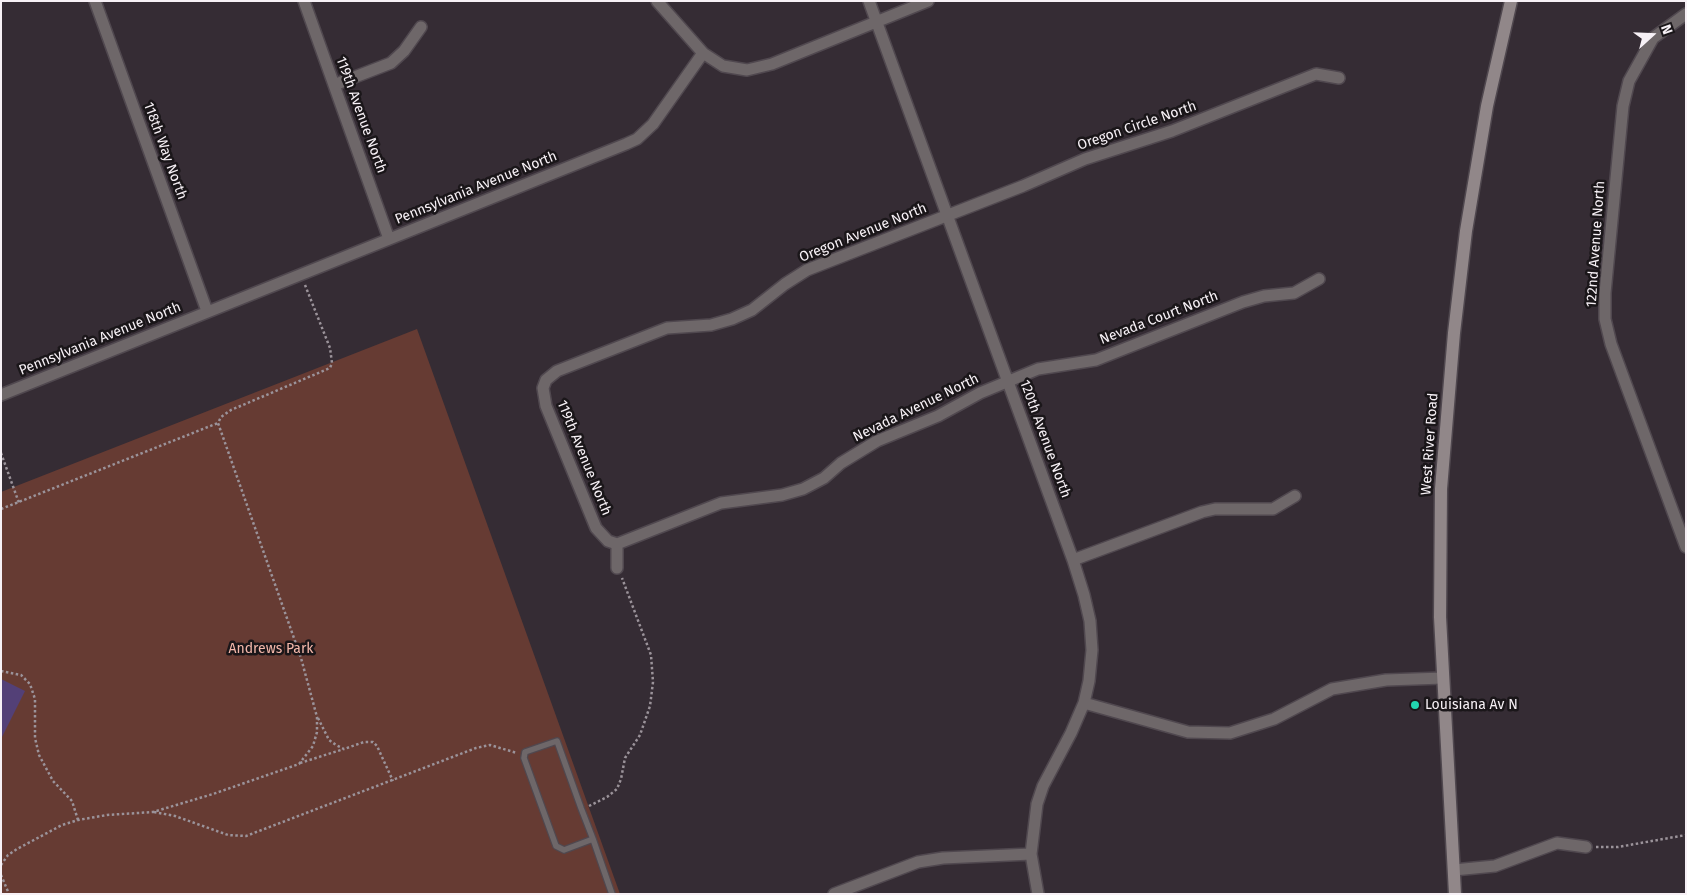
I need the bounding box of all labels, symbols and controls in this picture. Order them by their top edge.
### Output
north arrow [1627,10,1677,60]
text: N [1657,22,1676,37]
street label: 119th Avenue North [332,54,390,176]
street label: Oregon Circle North [1075,98,1199,154]
street label: 118th Way North [140,100,190,202]
street label: Pennsylvania Avenue North [393,148,559,228]
street label: 122nd Avenue North [1583,180,1609,308]
street label: Oregon Avenue North [797,200,929,266]
street label: Nevada Court North [1097,288,1221,348]
street label: Pennsylvania Avenue North [17,299,183,379]
street label: Nevada Avenue North [850,370,982,446]
street label: 120th Avenue North [1016,378,1074,500]
street label: West River Road [1418,392,1442,496]
street label: 119th Avenue North [553,398,615,518]
park label: Andrews Park [228,641,314,657]
place label: Louisiana Av N [1425,697,1518,713]
marker: Louisiana Av N [1409,699,1421,711]

